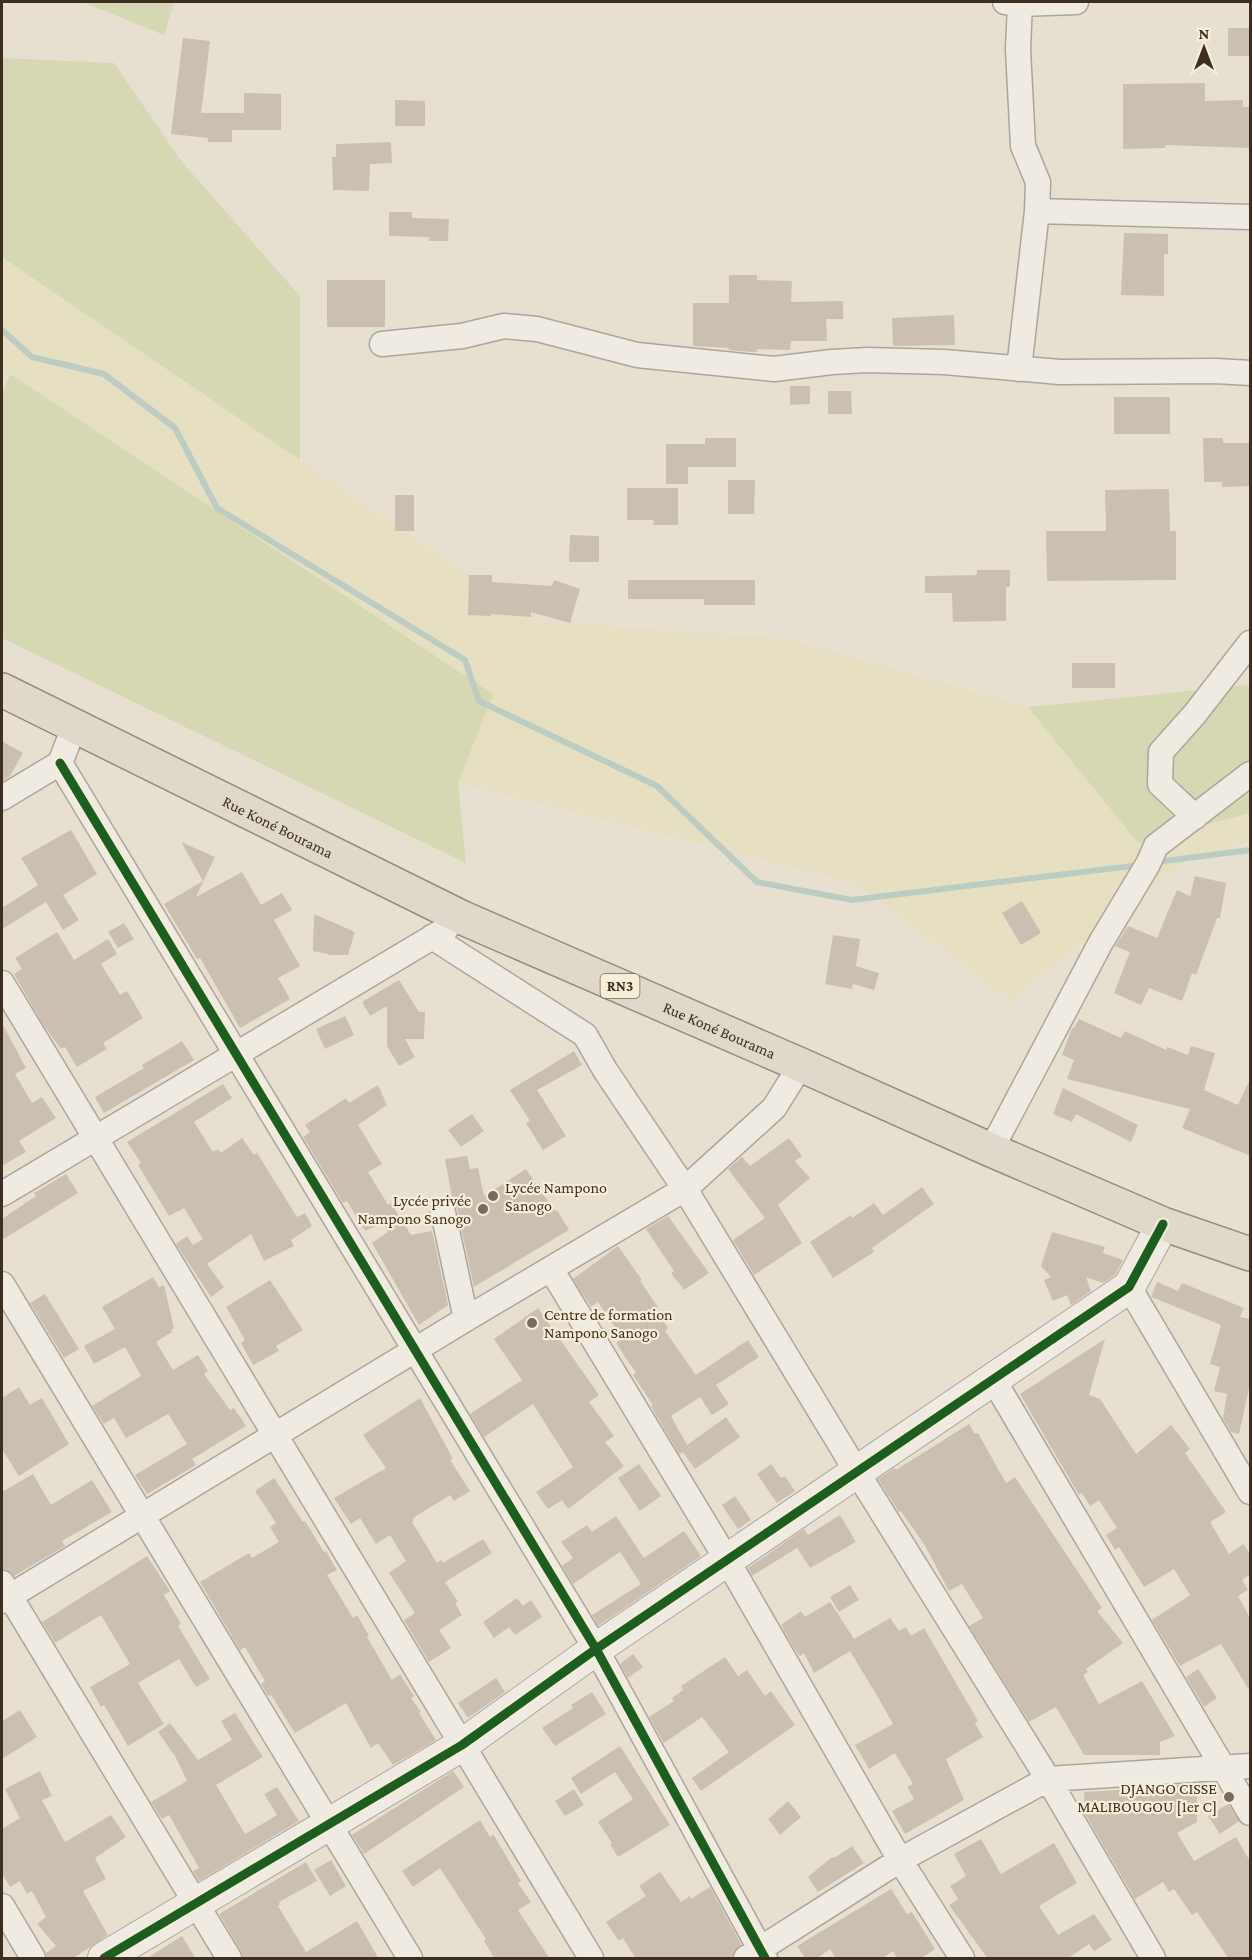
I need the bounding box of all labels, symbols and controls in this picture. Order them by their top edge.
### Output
north arrow [1174,18,1234,78]
text: N [1199,25,1210,42]
street label: Rue Koné Bourama [220,793,336,862]
road number: RN3 [600,974,640,998]
street label: Rue Koné Bourama [660,998,779,1062]
place label: Lycée Nampono Sanogo [505,1179,607,1215]
marker: Lycée Nampono Sanogo [486,1189,500,1203]
place label: Lycée privée Nampono Sanogo [357,1192,471,1228]
marker: Lycée privée Nampono Sanogo [476,1202,490,1216]
place label: Centre de formation Nampono Sanogo [544,1306,673,1342]
marker: Centre de formation Nampono Sanogo [525,1316,539,1330]
place label: DJANGO CISSE MALIBOUGOU [1er C] [1077,1780,1217,1816]
marker: DJANGO CISSE MALIBOUGOU [1er C] [1222,1790,1236,1804]

